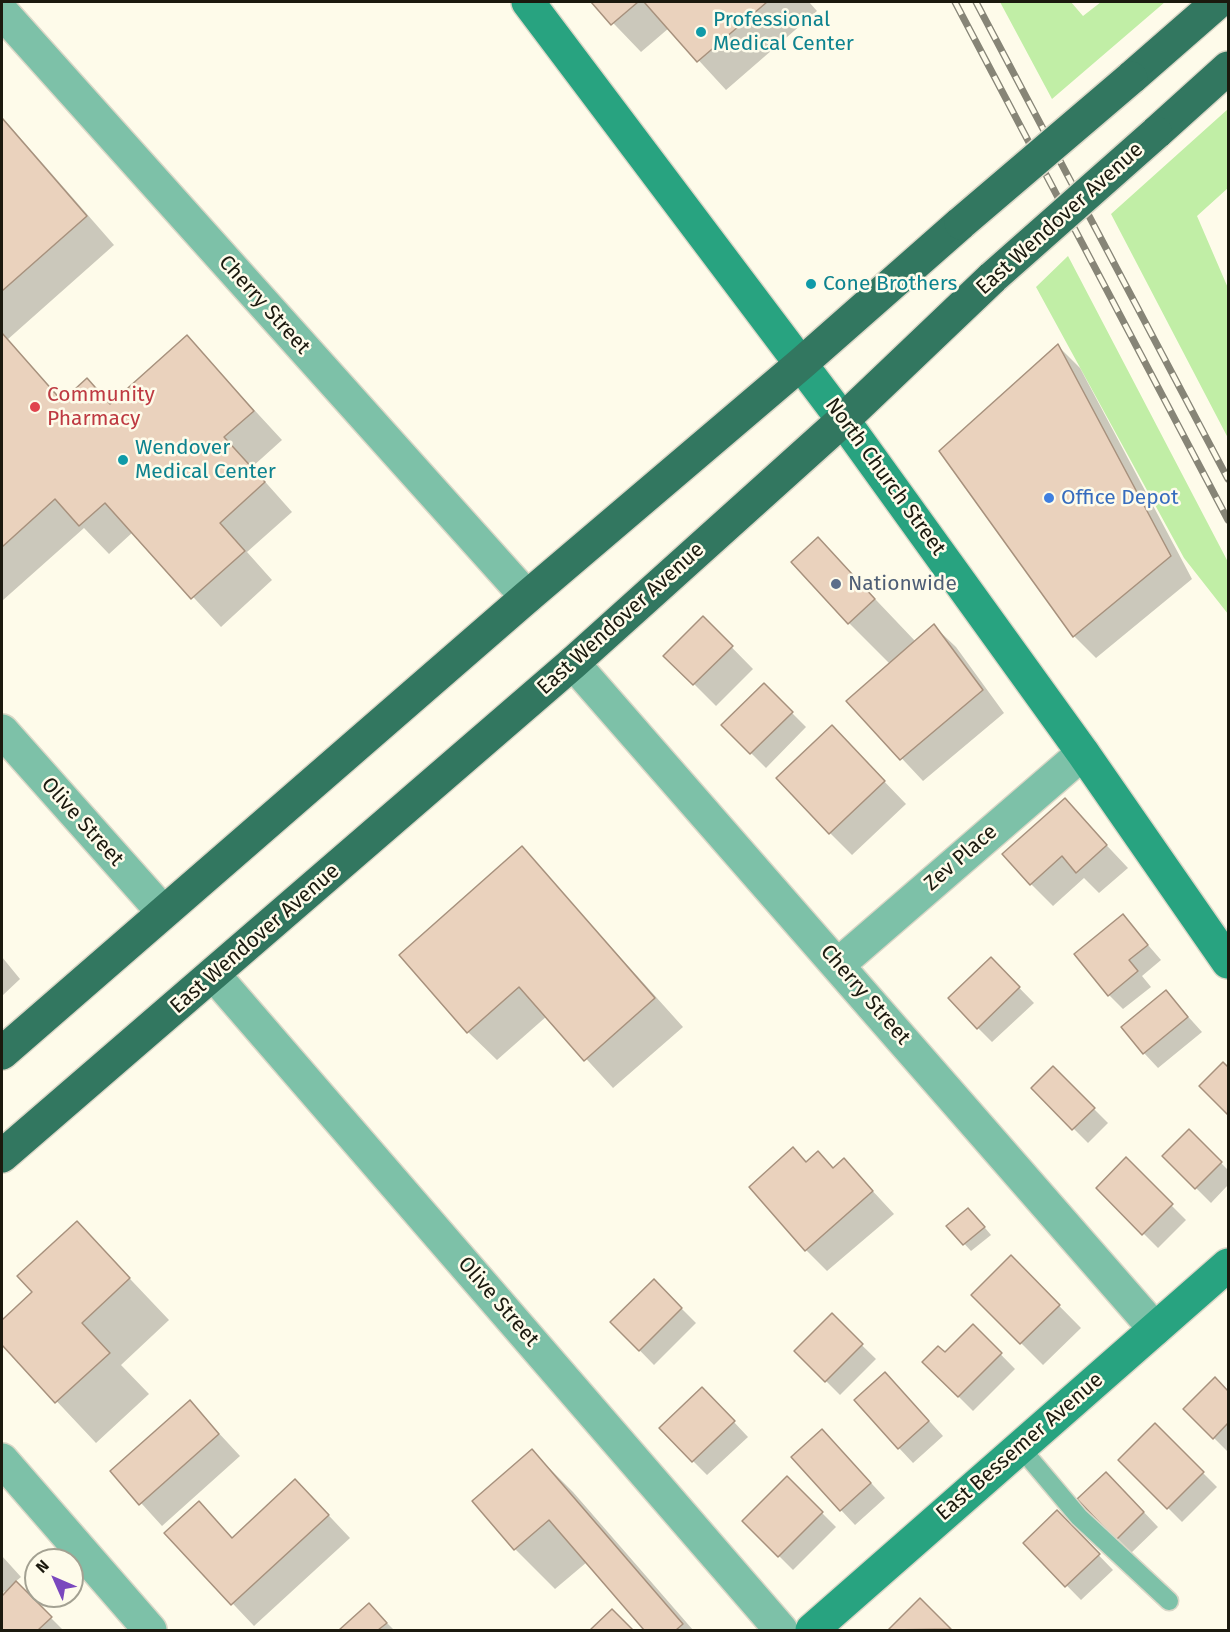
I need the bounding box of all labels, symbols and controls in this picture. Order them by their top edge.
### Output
place label: Professional Medical Center [713,7,854,57]
marker: Professional Medical Center [694,25,708,39]
street label: East Wendover Avenue [971,137,1149,301]
street label: Cherry Street [213,250,315,360]
place label: Cone Brothers [823,271,957,297]
marker: Cone Brothers [804,277,818,291]
place label: Community Pharmacy [47,382,155,432]
street label: North Church Street [819,393,951,561]
marker: Community Pharmacy [28,400,42,414]
place label: Wendover Medical Center [135,435,276,485]
marker: Wendover Medical Center [116,453,130,467]
place label: Office Depot [1061,485,1179,511]
marker: Office Depot [1042,491,1056,505]
street label: East Wendover Avenue [532,537,710,701]
place label: Nationwide [848,571,957,597]
marker: Nationwide [829,577,843,591]
street label: Olive Street [36,772,128,872]
street label: Zev Place [919,820,1003,896]
street label: East Wendover Avenue [165,859,345,1019]
street label: Cherry Street [815,940,915,1050]
street label: Olive Street [452,1252,544,1352]
street label: East Bessemer Avenue [931,1368,1109,1526]
north arrow [24,1548,84,1608]
text: N [32,1556,53,1577]

